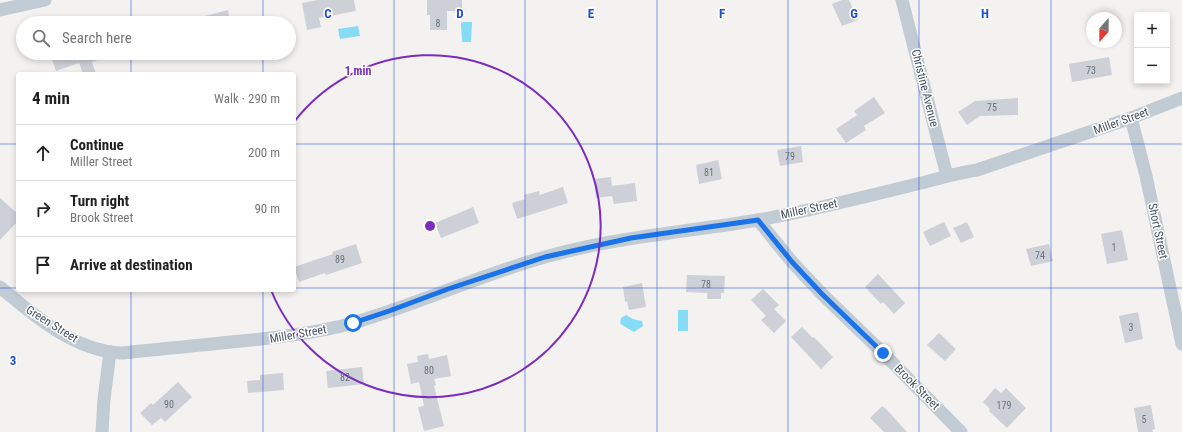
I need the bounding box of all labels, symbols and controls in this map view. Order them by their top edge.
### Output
text: C [324,6,332,21]
text: D [456,6,464,21]
text: E [588,6,595,21]
text: F [719,6,725,21]
text: G [850,6,858,21]
text: H [981,6,989,21]
north arrow [1086,12,1122,48]
map controls [1134,12,1170,84]
button: + [1134,12,1170,48]
search box [16,16,296,60]
house number: 8 [436,18,441,29]
icon: search [30,27,52,49]
text: Search here [62,29,132,47]
street label: Christine Avenue [909,48,942,129]
button: − [1134,48,1170,84]
text: 1 min [345,64,371,78]
house number: 73 [1086,65,1096,76]
text: 4 min [32,88,70,108]
text: Walk · 290 m [214,91,280,106]
house number: 75 [987,102,997,113]
street label: Miller Street [1092,104,1151,137]
text: Continue [70,136,124,154]
icon: ahead [32,142,54,164]
text: 200 m [248,145,280,160]
house number: 79 [785,151,795,162]
text: Miller Street [70,154,132,169]
house number: 81 [704,167,714,178]
text: Turn right [70,192,129,210]
street label: Miller Street [779,196,839,222]
icon: right [32,198,54,220]
text: 90 m [254,201,280,216]
street label: Short Street [1145,202,1171,260]
text: Brook Street [70,210,133,225]
centre of rings [423,219,437,233]
house number: 1 [1112,242,1116,253]
house number: 74 [1035,250,1045,261]
icon: arrive [32,254,54,276]
house number: 89 [335,254,345,265]
text: Arrive at destination [70,256,193,274]
house number: 78 [701,279,711,290]
street label: Green Street [23,303,81,346]
route start [344,314,362,332]
street label: Miller Street [268,322,328,346]
house number: 3 [1129,322,1134,333]
route end [874,344,892,362]
text: 3 [10,353,16,368]
street label: Brook Street [891,361,943,413]
house number: 80 [424,365,434,376]
house number: 82 [340,372,350,383]
house number: 90 [164,399,174,410]
house number: 179 [997,400,1011,411]
house number: 5 [1142,414,1147,425]

